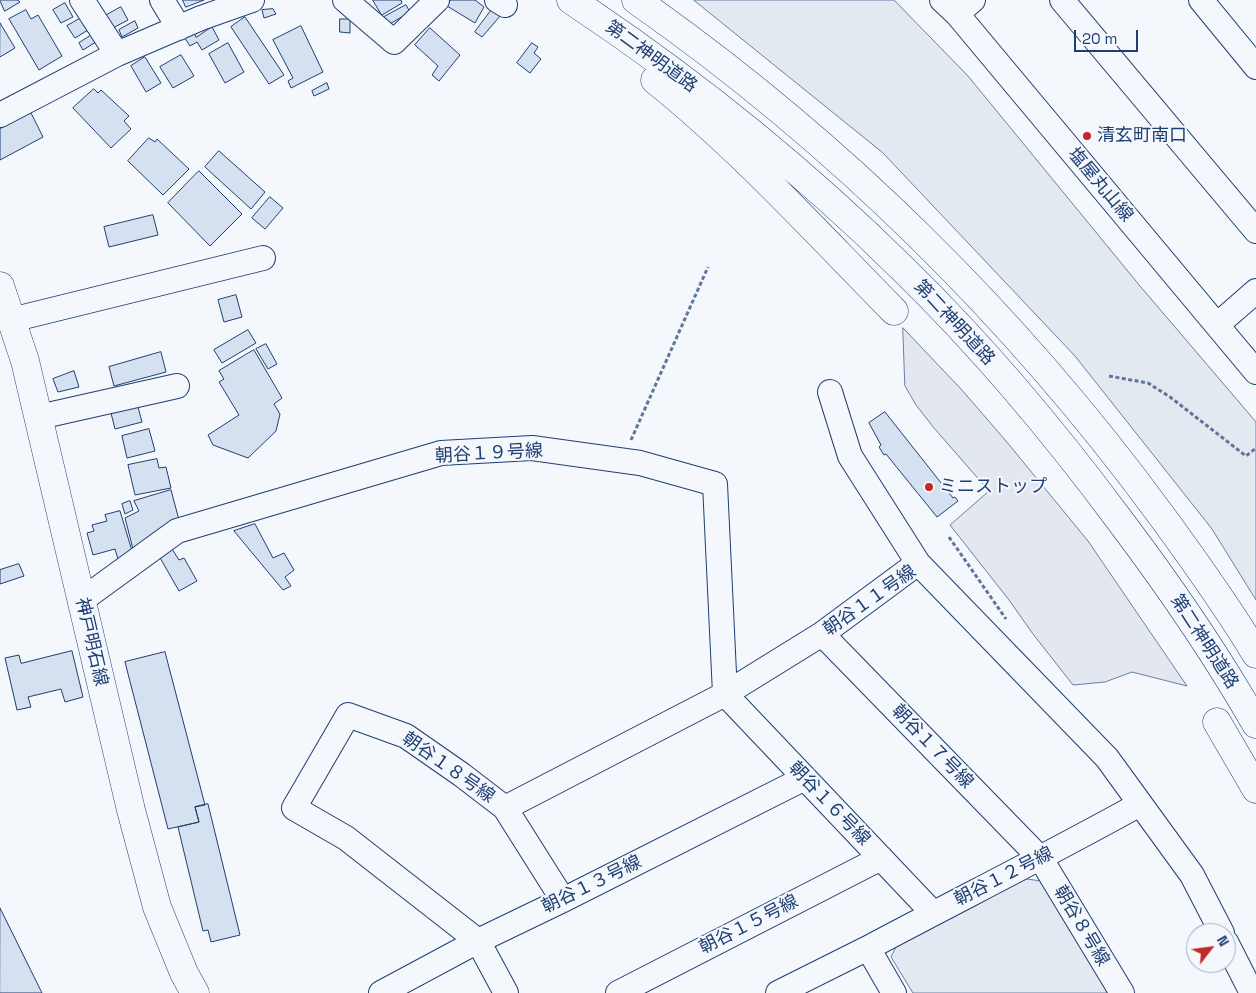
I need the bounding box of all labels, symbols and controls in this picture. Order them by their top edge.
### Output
street label: 第二神明道路 [601,17,701,97]
scale bar [1076,20,1140,52]
text: 20 m [1082,29,1117,48]
place label: 清玄町南口 [1097,125,1187,147]
marker: 清玄町南口 [1081,130,1093,142]
street label: 塩屋丸山線 [1063,144,1137,226]
street label: 第二神明道路 [909,276,999,370]
street label: 朝谷１９号線 [435,440,543,468]
place label: ミニストップ [939,476,1047,498]
marker: ミニストップ [923,481,935,493]
street label: 朝谷１１号線 [820,561,920,641]
street label: 第二神明道路 [1166,591,1242,693]
street label: 神戸明石線 [70,596,112,688]
street label: 朝谷１７号線 [887,701,977,793]
street label: 朝谷１８号線 [398,728,498,808]
street label: 朝谷１６号線 [784,758,874,850]
street label: 朝谷１２号線 [951,843,1057,911]
street label: 朝谷１３号線 [539,852,645,918]
street label: 朝谷８号線 [1049,882,1113,970]
street label: 朝谷１５号線 [696,891,802,959]
north arrow [1186,923,1236,973]
text: N [1213,932,1233,950]

